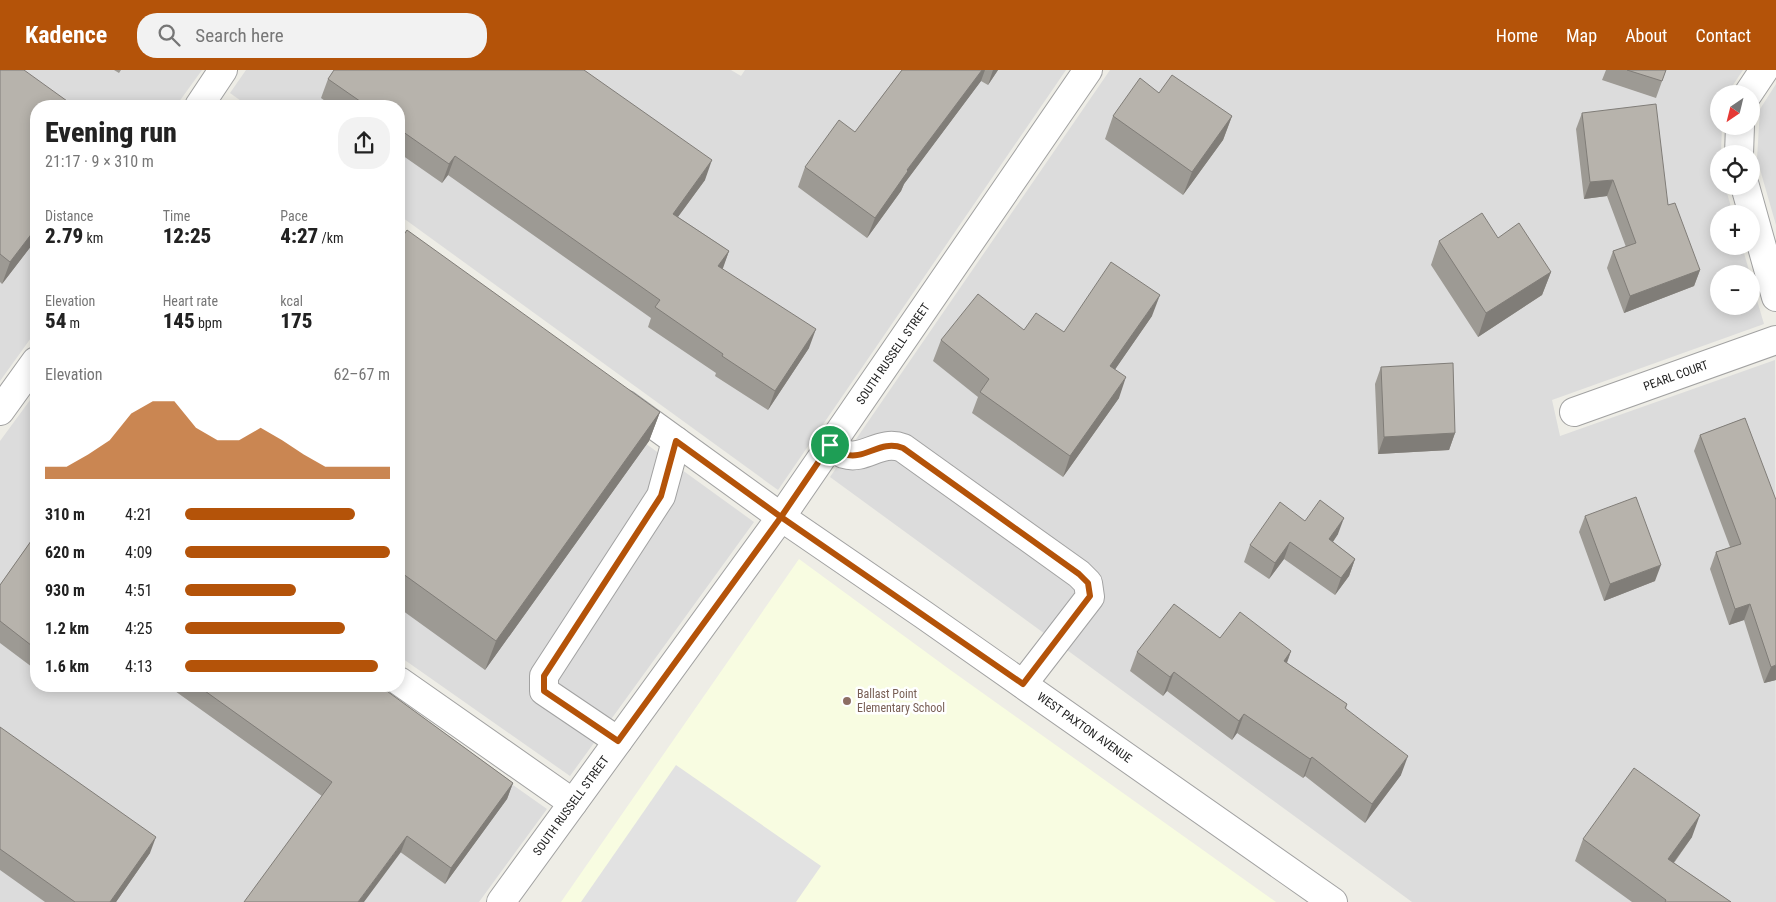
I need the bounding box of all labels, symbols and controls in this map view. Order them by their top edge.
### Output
search box [137,13,487,58]
text: Kadence [25,21,107,49]
icon: search [155,21,183,49]
text: Search here [195,24,284,47]
text: Home [1496,25,1538,46]
text: Map [1566,25,1597,46]
text: About [1625,25,1667,46]
text: Contact [1695,25,1751,46]
north arrow [1710,85,1760,135]
map controls [1710,85,1760,315]
text: Evening run [45,116,177,149]
button: share [338,117,390,169]
button: locate [1710,145,1760,195]
text: 21:17 · 9 × 310 m [45,152,154,171]
button: + [1710,205,1760,255]
text: Distance [45,208,93,224]
text: Time [163,208,190,224]
text: Pace [280,208,308,224]
text: 2.79 [45,224,83,248]
text: 12:25 [163,224,211,248]
text: 4:27 [280,224,318,248]
text: km [83,230,103,246]
text: /km [318,230,344,246]
button: − [1710,265,1760,315]
text: Elevation [45,293,95,309]
text: Heart rate [163,293,218,309]
text: kcal [280,293,303,309]
street label: SOUTH RUSSELL STREET [853,301,933,407]
text: 54 [45,309,66,333]
text: 145 [163,309,195,333]
text: 175 [280,309,312,333]
text: m [66,315,80,331]
text: bpm [195,315,222,331]
street label: PEARL COURT [1642,358,1710,394]
text: Elevation [45,365,103,384]
text: 62–67 m [334,365,390,384]
pin [809,424,851,466]
icon: arrive [816,431,844,459]
text: 310 m [45,505,85,524]
text: 4:21 [125,505,152,524]
text: 620 m [45,543,85,562]
text: 4:09 [125,543,152,562]
text: 930 m [45,581,85,600]
text: 4:51 [125,581,152,600]
text: 1.2 km [45,619,89,638]
text: 4:25 [125,619,152,638]
text: 1.6 km [45,657,89,676]
text: 4:13 [125,657,152,676]
place label: Ballast Point Elementary School [857,687,945,715]
street label: WEST PAXTON AVENUE [1034,690,1134,766]
marker: Ballast Point Elementary School [841,695,853,707]
street label: SOUTH RUSSELL STREET [530,753,612,858]

